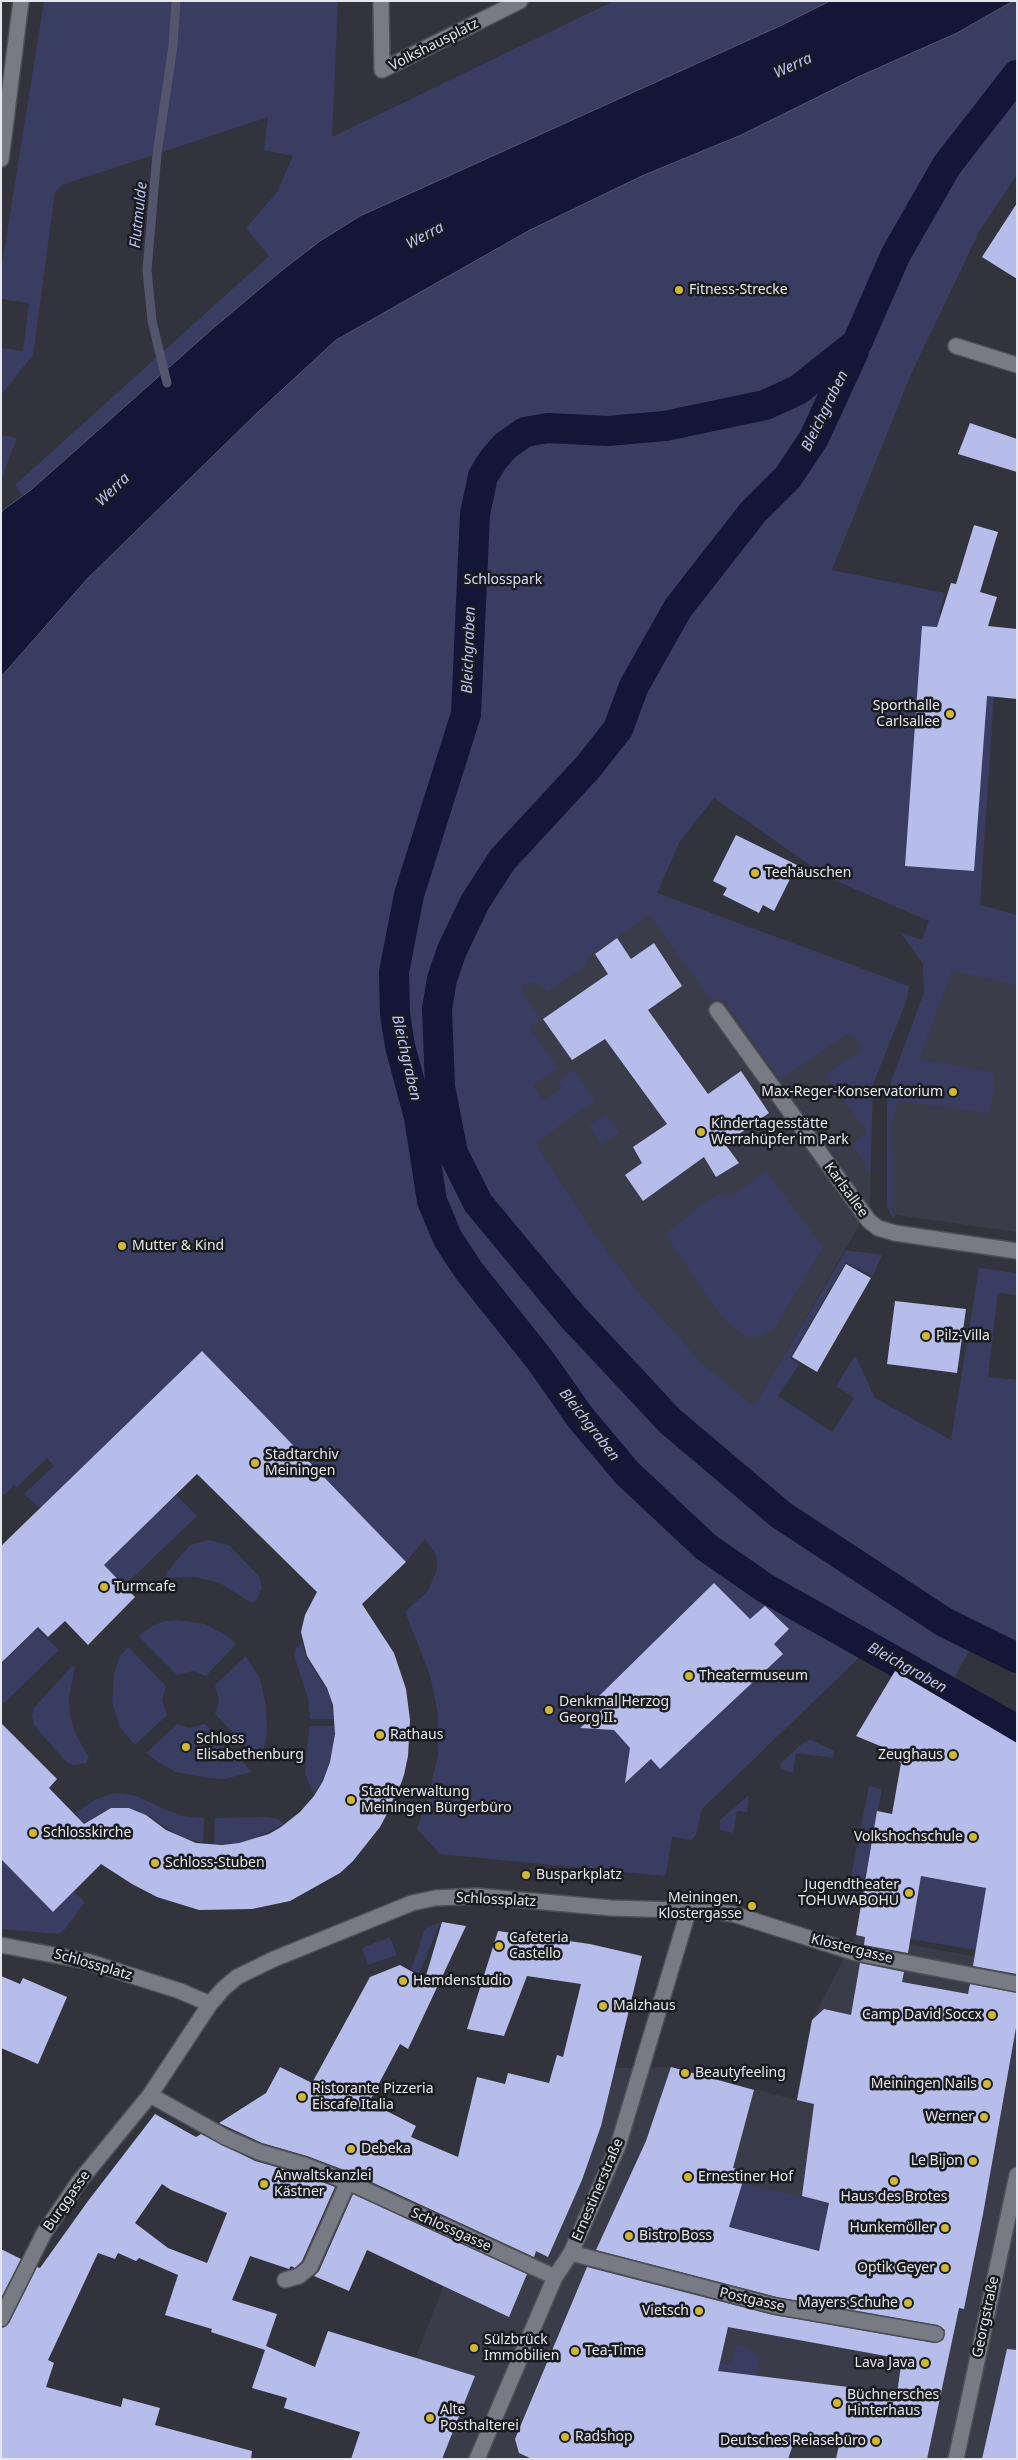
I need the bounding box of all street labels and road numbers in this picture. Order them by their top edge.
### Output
street label: Volkshausplatz [387,15,481,75]
street label: Karlsallee [821,1159,871,1221]
street label: Schlossplatz [455,1890,537,1910]
street label: Klostergasse [809,1931,895,1967]
street label: Schlossplatz [52,1946,134,1984]
street label: Ernestinerstraße [569,2136,627,2244]
street label: Burggasse [40,2168,94,2234]
street label: Schlossgasse [408,2205,494,2255]
street label: Georgstraße [969,2275,1003,2359]
street label: Postgasse [718,2284,786,2316]

